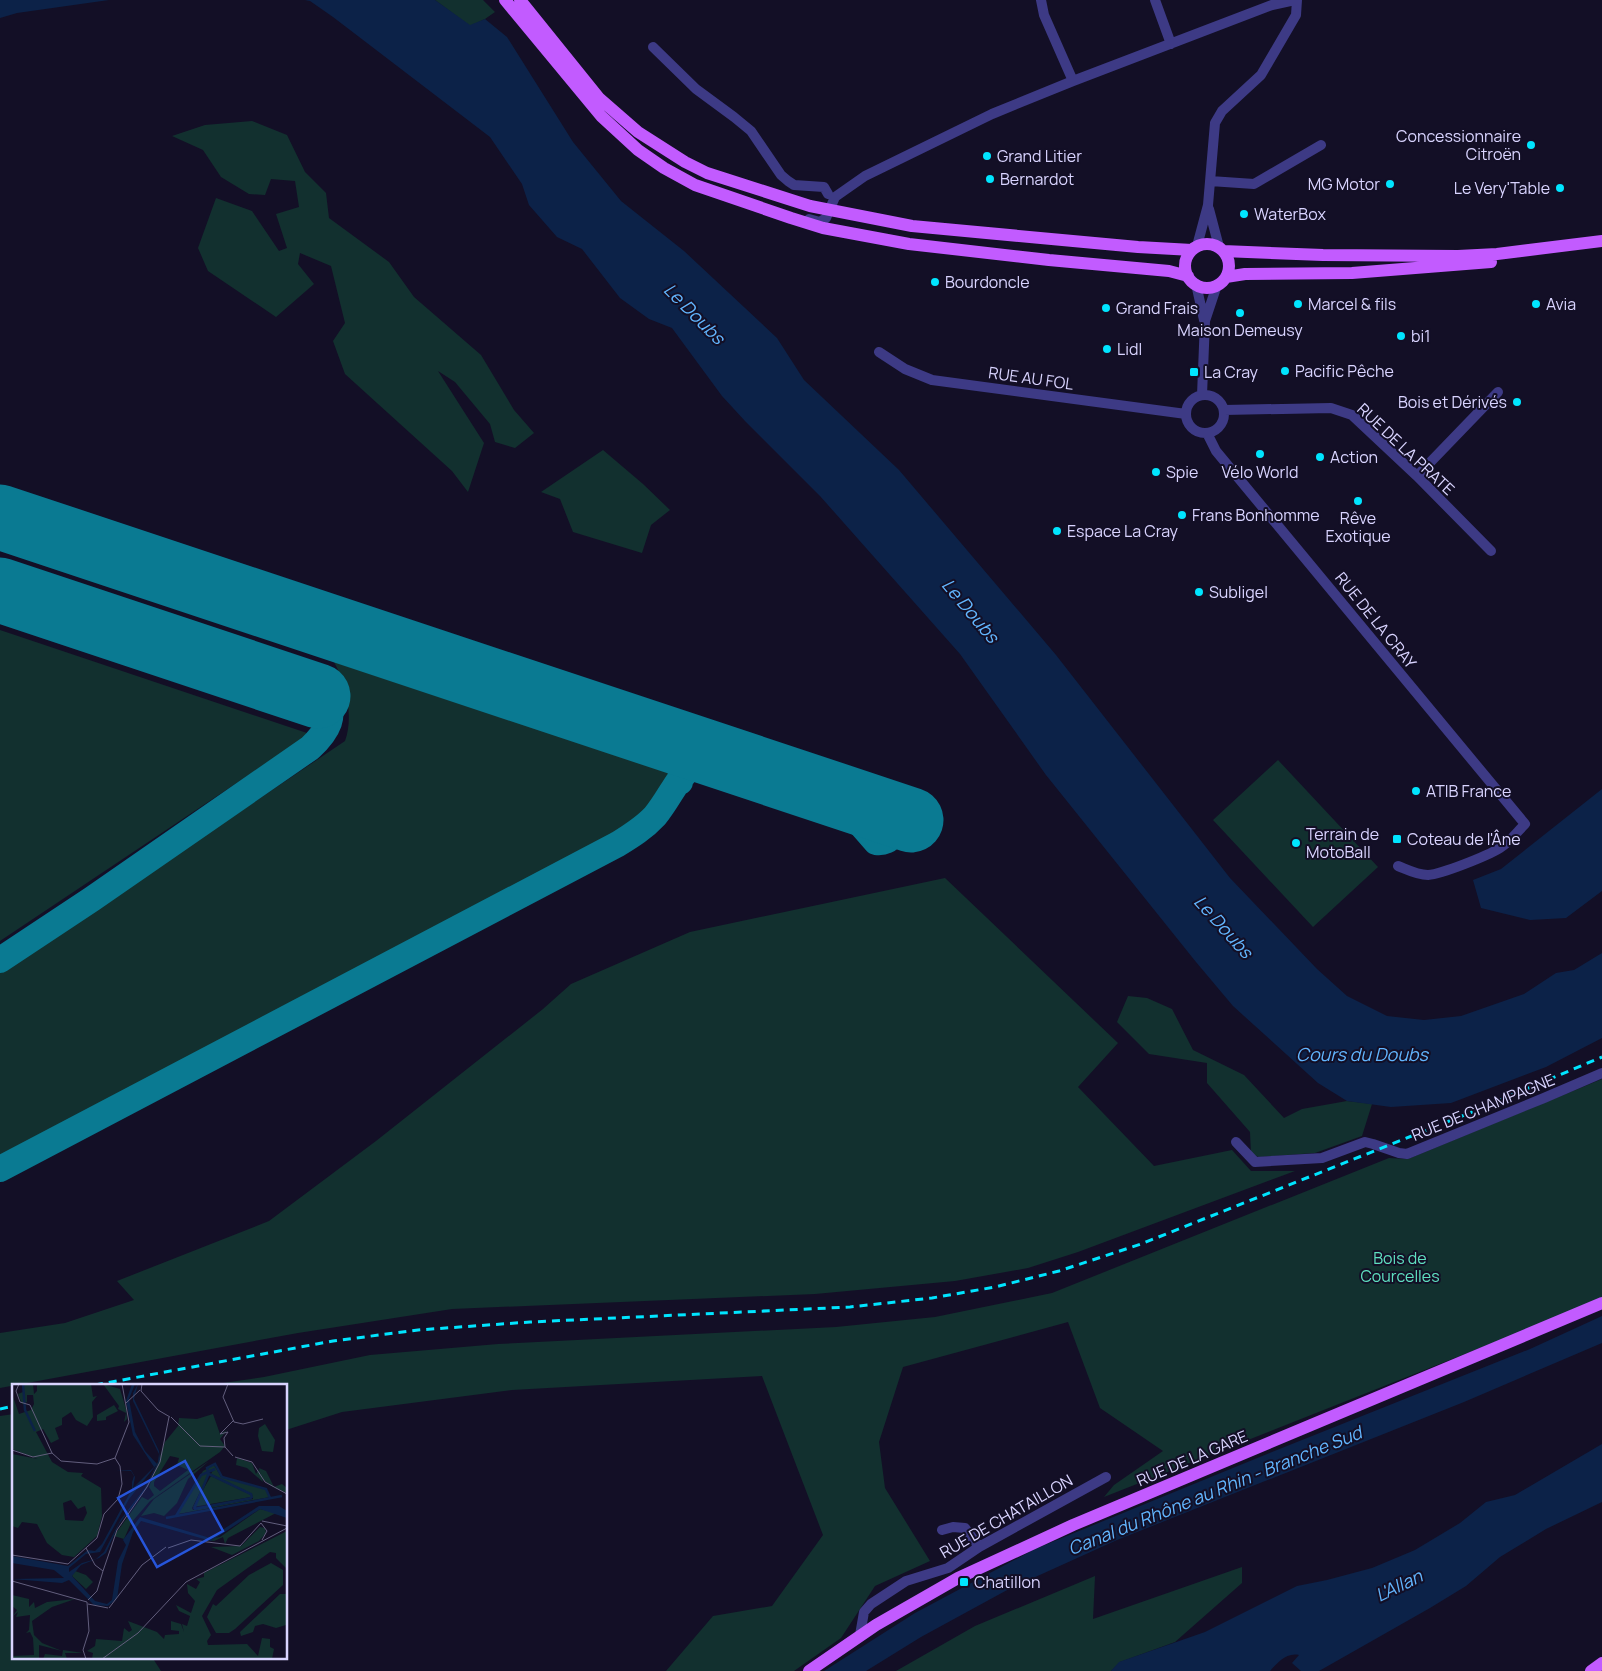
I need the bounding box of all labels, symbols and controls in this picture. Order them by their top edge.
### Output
place label: Concessionnaire Citroën [1396,125,1521,165]
marker: Concessionnaire Citroën [1525,139,1537,151]
place label: Grand Litier [997,145,1082,167]
marker: Grand Litier [981,150,993,162]
place label: Bernardot [1000,168,1074,190]
marker: Bernardot [984,173,996,185]
place label: MG Motor [1308,173,1380,195]
place label: Le Very'Table [1454,177,1550,199]
marker: MG Motor [1384,178,1396,190]
marker: Le Very'Table [1554,182,1566,194]
place label: WaterBox [1254,203,1326,225]
marker: WaterBox [1238,208,1250,220]
place label: Bourdoncle [945,271,1029,293]
marker: Bourdoncle [929,276,941,288]
water label: Le Doubs [659,278,731,350]
place label: Marcel & fils [1308,293,1396,315]
place label: Avia [1546,293,1576,315]
place label: Grand Frais [1116,297,1198,319]
marker: Marcel & fils [1292,298,1304,310]
marker: Avia [1530,298,1542,310]
marker: Grand Frais [1100,302,1112,314]
marker: Maison Demeusy [1234,307,1246,319]
place label: Maison Demeusy [1177,319,1303,341]
place label: bi1 [1411,325,1430,347]
marker: bi1 [1395,330,1407,342]
place label: Lidl [1117,338,1142,360]
marker: Lidl [1101,343,1113,355]
place label: Pacific Pêche [1295,360,1394,382]
street label: RUE AU FOL [987,361,1075,395]
place label: La Cray [1204,361,1259,383]
marker: Pacific Pêche [1279,365,1291,377]
marker: La Cray [1188,366,1200,378]
place label: Bois et Dérivés [1398,391,1507,413]
marker: Bois et Dérivés [1511,396,1523,408]
street label: RUE DE LA PRATE [1352,398,1460,500]
place label: Action [1330,446,1378,468]
marker: Vélo World [1254,448,1266,460]
marker: Action [1314,451,1326,463]
place label: Spie [1166,461,1198,483]
place label: Vélo World [1221,461,1299,483]
marker: Spie [1150,466,1162,478]
marker: Rêve Exotique [1352,495,1364,507]
place label: Frans Bonhomme [1192,504,1320,526]
place label: Rêve Exotique [1325,507,1391,547]
marker: Frans Bonhomme [1176,509,1188,521]
place label: Espace La Cray [1067,520,1179,542]
marker: Espace La Cray [1051,525,1063,537]
street label: RUE DE LA CRAY [1330,567,1422,673]
water label: Le Doubs [937,573,1006,649]
place label: Subligel [1209,581,1268,603]
marker: Subligel [1193,586,1205,598]
place label: ATIB France [1426,780,1511,802]
marker: ATIB France [1410,785,1422,797]
place label: Terrain de MotoBall [1306,823,1379,863]
place label: Coteau de l'Âne [1407,828,1521,850]
marker: Coteau de l'Âne [1391,833,1403,845]
marker: Terrain de MotoBall [1290,837,1302,849]
water label: Le Doubs [1189,890,1259,964]
water label: Cours du Doubs [1296,1042,1429,1066]
street label: RUE DE CHAMPAGNE [1408,1068,1558,1146]
park label: Bois de Courcelles [1360,1247,1440,1287]
inset map [12,1384,288,1658]
water label: Canal du Rhône au Rhin - Branche Sud [1064,1419,1367,1560]
street label: RUE DE LA GARE [1133,1425,1251,1491]
street label: RUE DE CHATAILLON [936,1469,1076,1563]
water label: L'Allan [1371,1563,1427,1607]
place label: Chatillon [974,1571,1040,1593]
marker: Chatillon [958,1576,970,1588]

